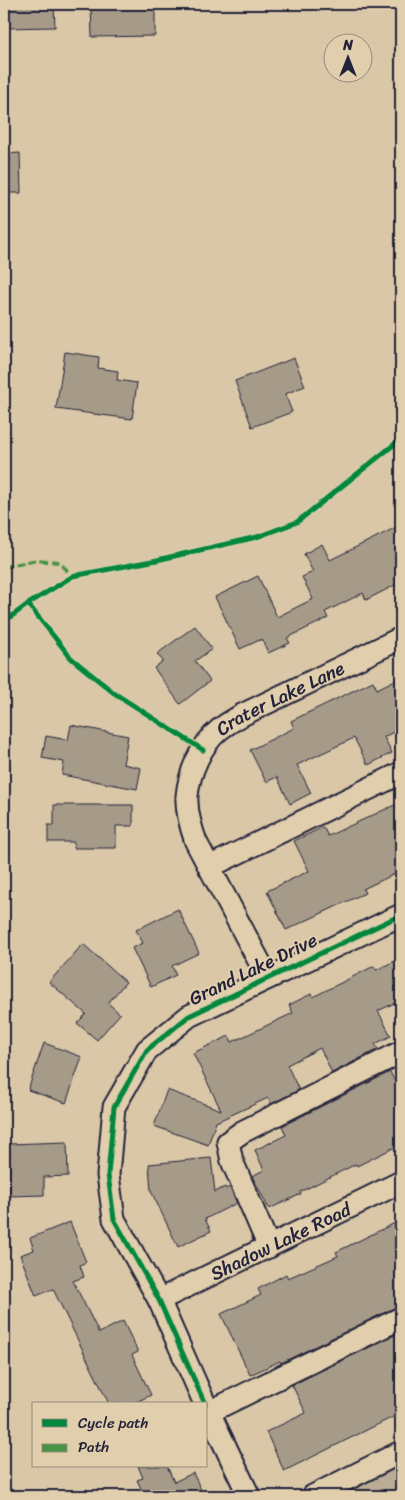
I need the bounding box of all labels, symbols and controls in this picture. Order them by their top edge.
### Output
north arrow [322,32,372,82]
text: N [342,33,353,58]
street label: Crater Lake Lane [208,651,350,744]
street label: Grand Lake Drive [183,923,323,1014]
street label: Shadow Lake Road [204,1192,357,1289]
legend [32,1402,208,1468]
text: Cycle path [78,1410,149,1436]
text: Path [78,1434,109,1460]

